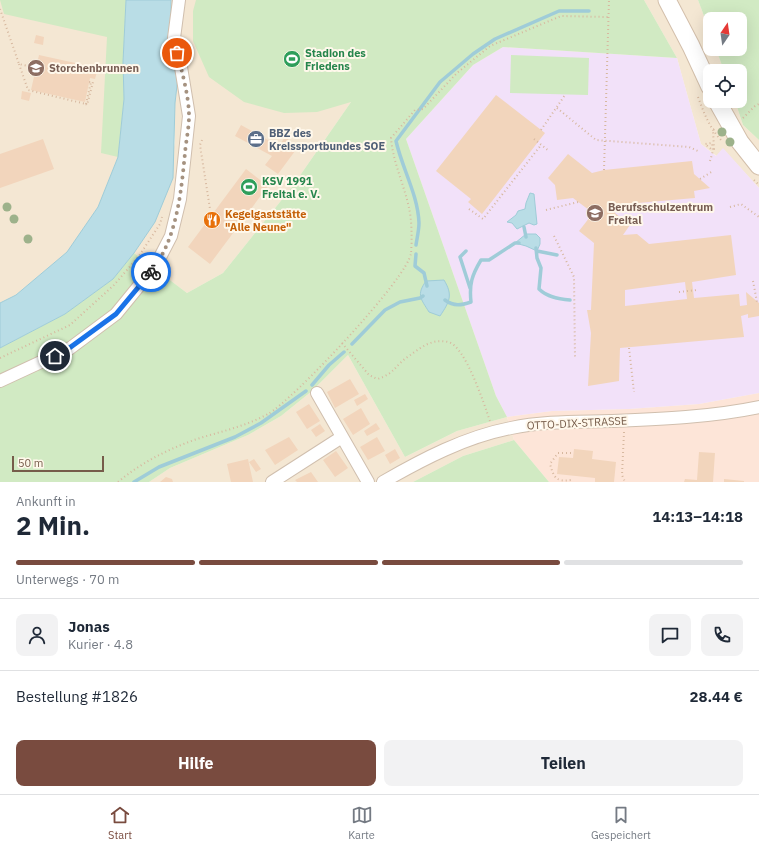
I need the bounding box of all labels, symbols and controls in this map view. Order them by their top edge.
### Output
north arrow [703,12,747,56]
map controls [703,12,747,108]
pin [160,36,194,70]
icon: bag [166,42,188,64]
place label: Stadion des Friedens [305,46,366,73]
sports icon: Stadion des Friedens [282,49,302,69]
school or university icon: Storchenbrunnen [26,58,46,78]
place label: Storchenbrunnen [49,61,139,75]
button: locate [703,64,747,108]
place label: BBZ des Kreissportbundes SOE [269,126,385,153]
office icon: BBZ des Kreissportbundes SOE [246,129,266,149]
place label: KSV 1991 Freital e. V. [262,174,320,201]
sports icon: KSV 1991 Freital e. V. [239,177,259,197]
place label: Berufsschulzentrum Freital [608,200,713,227]
school or university icon: Berufsschulzentrum Freital [585,203,605,223]
place label: Kegelgaststätte "Alle Neune" [225,207,306,234]
restaurant icon: Kegelgaststätte "Alle Neune" [202,210,222,230]
courier [131,252,171,292]
icon: bike [140,261,162,283]
pin [38,339,72,373]
icon: home [44,345,66,367]
street label: OTTO-DIX-STRASSE [526,413,628,433]
scale bar [12,454,104,473]
text: 50 m [18,456,43,470]
text: Ankunft in [16,493,76,510]
text: 14:13–14:18 [652,507,743,526]
text: 2 Min. [16,508,90,542]
text: Unterwegs · 70 m [16,571,119,588]
button: person [16,614,58,656]
button: chat [649,614,691,656]
button: phone [701,614,743,656]
text: Jonas [68,617,110,636]
text: Kurier · 4.8 [68,636,133,653]
text: Bestellung #1826 [16,687,138,706]
text: 28.44 € [689,687,743,706]
button: Hilfe [16,740,376,786]
button: Teilen [384,740,743,786]
tab: Start [108,804,132,842]
tab: Karte [348,804,375,842]
tab: Gespeichert [591,804,651,842]

